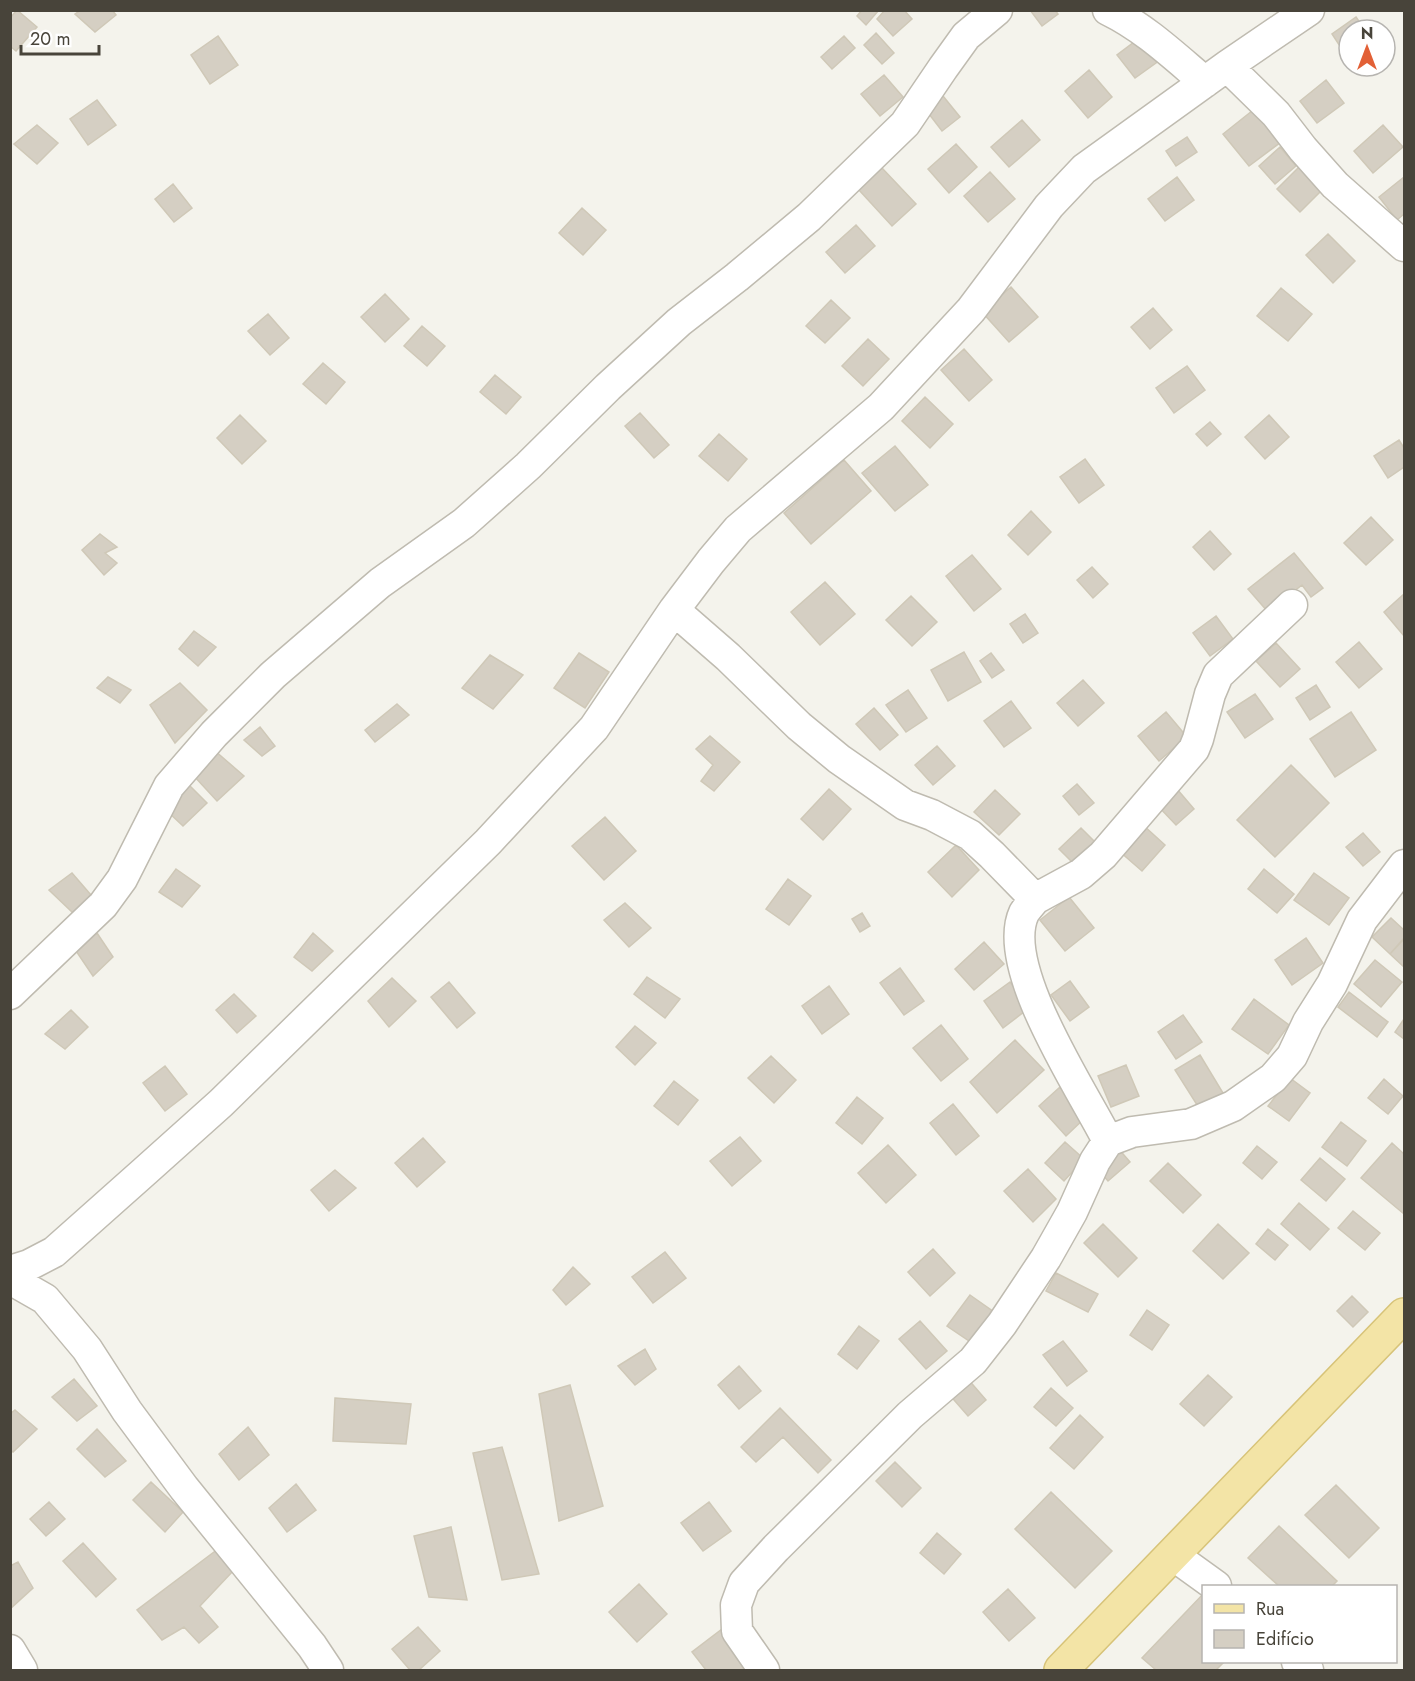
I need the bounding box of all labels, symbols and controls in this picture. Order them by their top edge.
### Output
scale bar [21,18,99,56]
north arrow [1337,18,1397,78]
text: N [1361,22,1373,45]
text: 20 m [30,26,70,52]
legend [1202,1585,1397,1663]
text: Rua [1256,1596,1284,1622]
text: Edifício [1256,1626,1314,1652]

